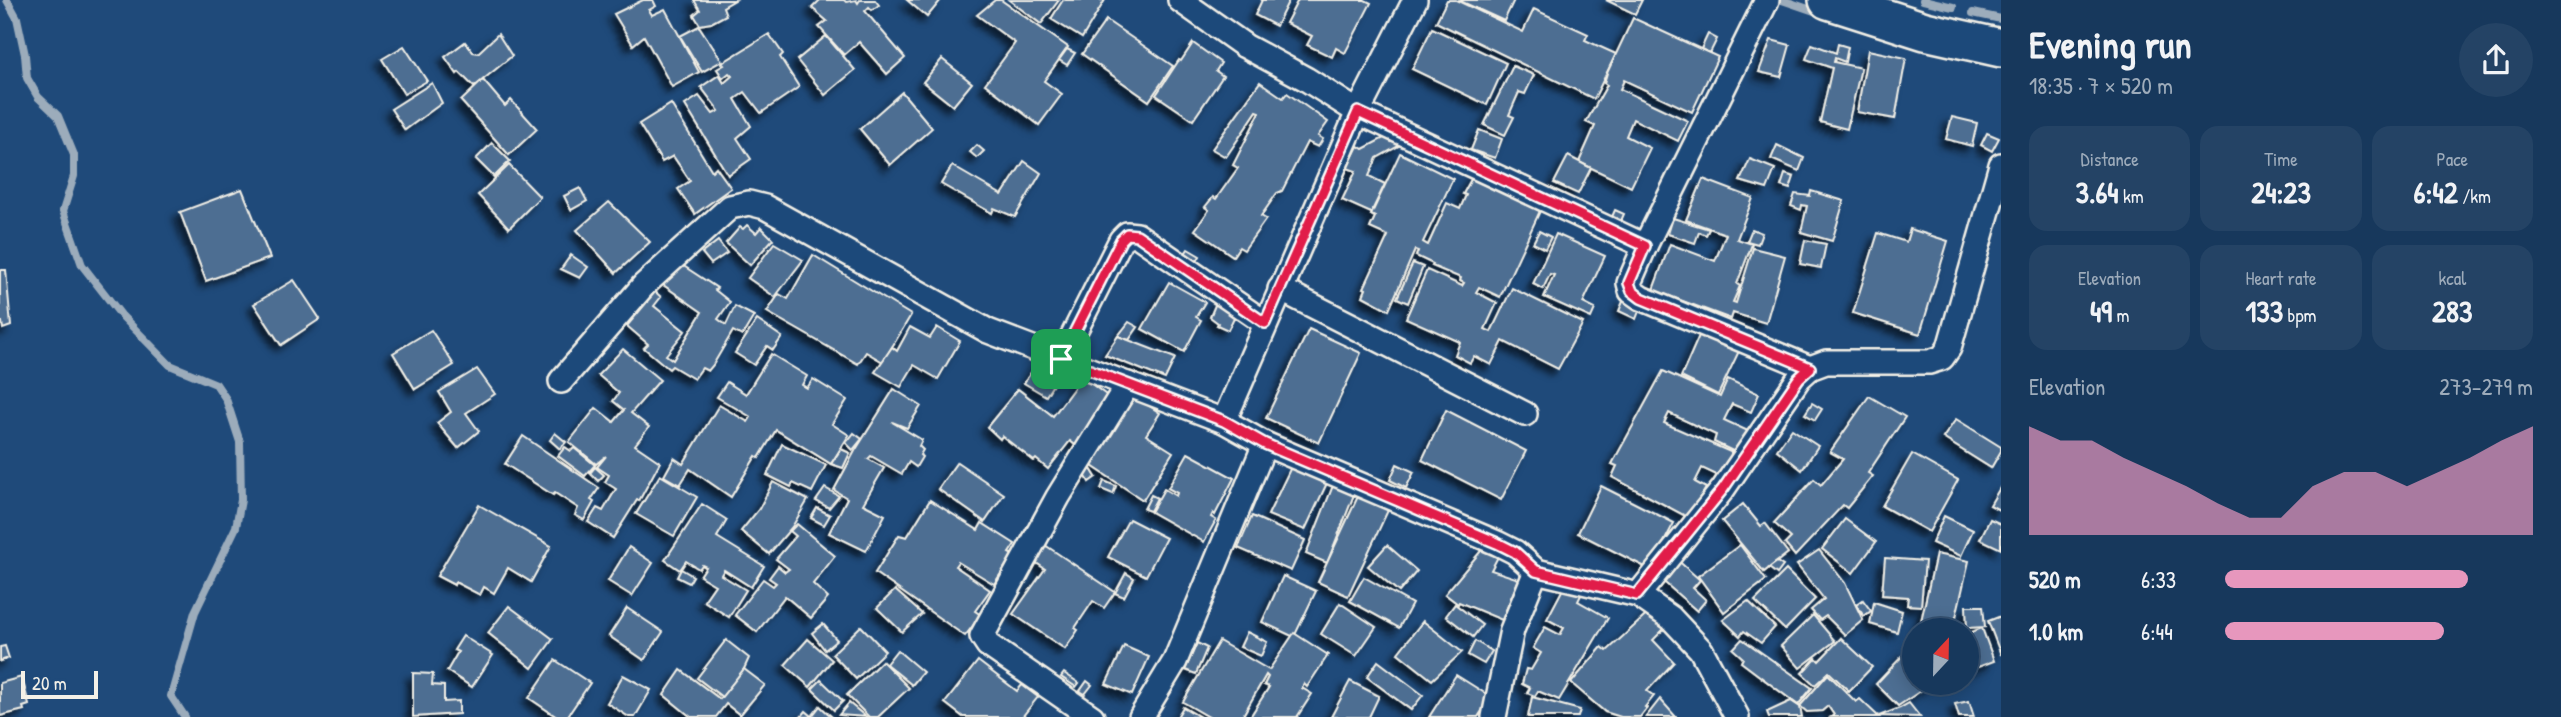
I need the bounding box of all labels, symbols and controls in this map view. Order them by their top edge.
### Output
text: Evening run [2029,18,2192,70]
button: share [2459,23,2533,97]
text: 18:35 · 7 × 520 m [2029,70,2173,101]
text: Distance [2081,146,2139,172]
text: Time [2264,146,2298,172]
text: Pace [2437,146,2468,172]
text: 3.64 [2076,172,2119,212]
text: 24:23 [2251,172,2311,212]
text: 6:42 [2414,172,2458,212]
text: km [2119,183,2144,209]
text: /km [2458,183,2491,209]
text: Elevation [2078,265,2141,291]
text: Heart rate [2246,265,2316,291]
text: kcal [2438,265,2466,291]
text: 49 [2090,291,2112,331]
text: 133 [2245,291,2283,331]
text: 283 [2432,291,2473,331]
text: m [2112,302,2129,328]
text: bpm [2283,302,2317,328]
pin [1031,329,1091,389]
icon: arrive [1042,340,1080,378]
text: Elevation [2029,371,2105,402]
text: 273–279 m [2439,371,2533,402]
text: 520 m [2029,564,2081,595]
text: 6:33 [2141,564,2176,595]
text: 1.0 km [2029,616,2083,647]
text: 6:44 [2141,616,2173,647]
north arrow [1902,618,1979,695]
map controls [1902,618,1979,695]
scale bar [21,668,98,700]
text: 20 m [32,670,67,696]

